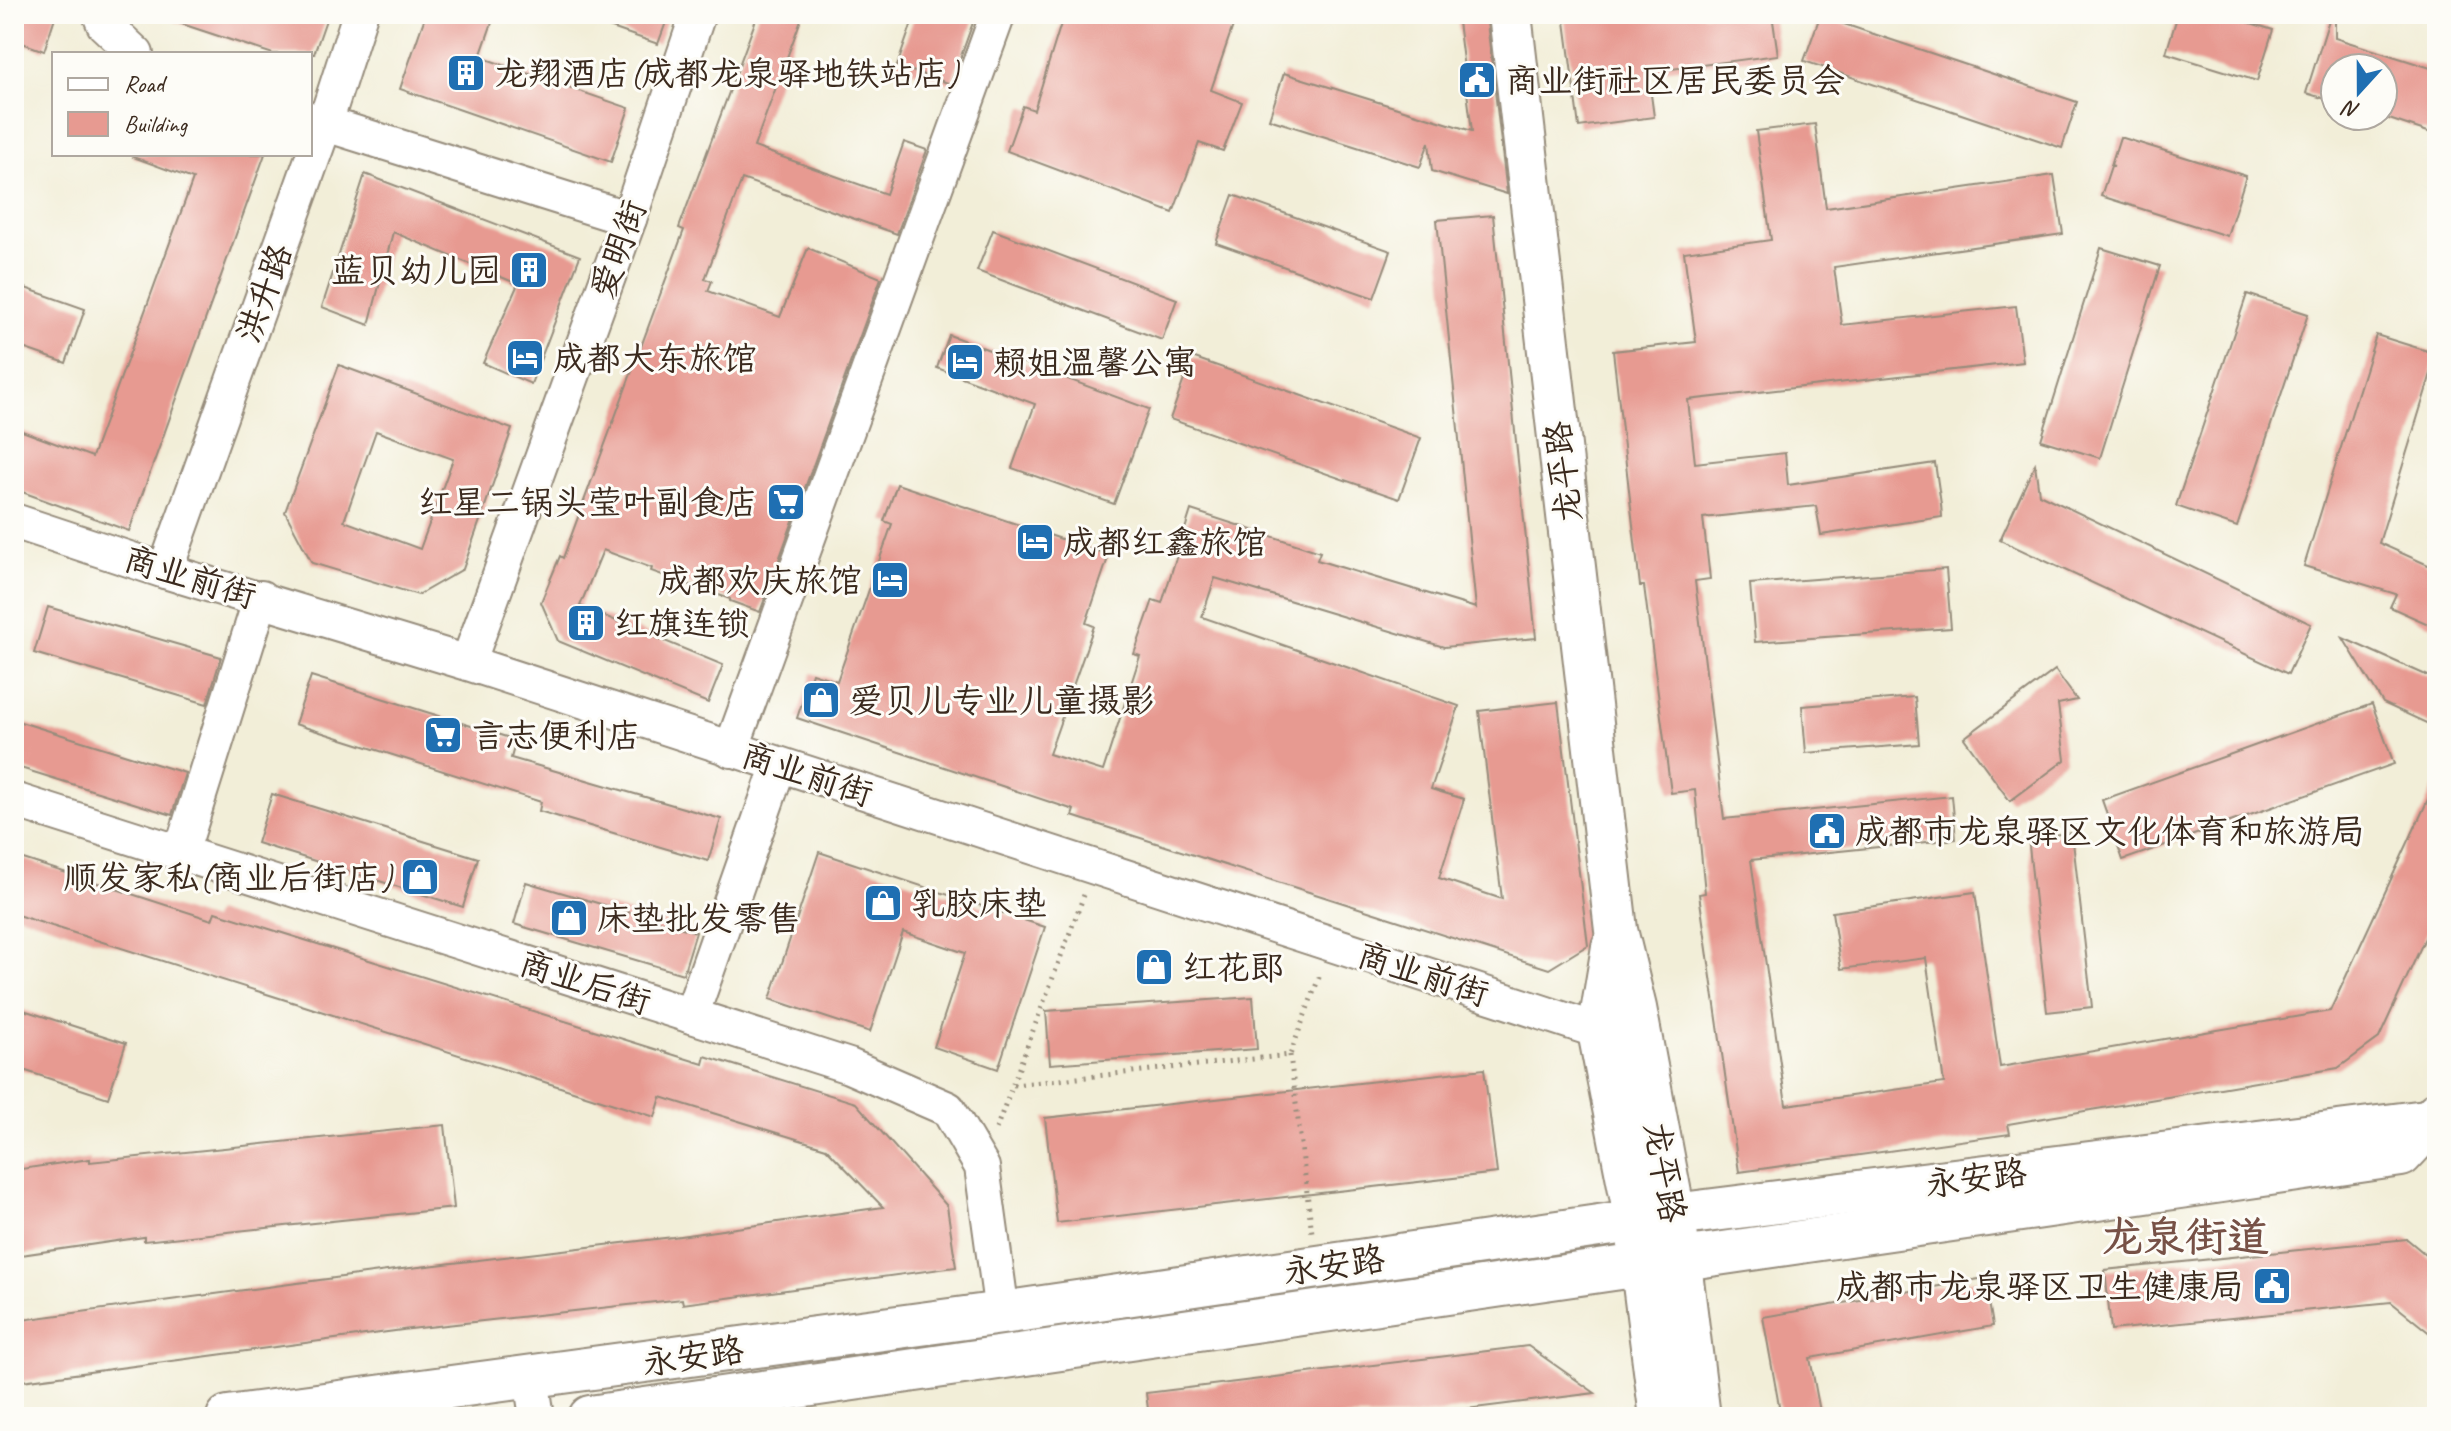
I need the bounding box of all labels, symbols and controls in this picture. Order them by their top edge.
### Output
legend [52,52,312,156]
building icon: 龙翔酒店(成都龙泉驿地铁站店) [445,52,487,94]
place label: 龙翔酒店(成都龙泉驿地铁站店) [494,52,960,95]
north arrow [2319,52,2399,132]
public building icon: 商业街社区居民委员会 [1456,59,1498,101]
place label: 商业街社区居民委员会 [1505,59,1845,102]
text: Road [124,69,168,99]
text: N [2338,93,2364,125]
text: Building [124,109,189,139]
street label: 爱明街 [580,194,656,304]
street label: 洪升路 [226,238,302,348]
place label: 蓝贝幼儿园 [331,249,501,292]
building icon: 蓝贝幼儿园 [508,249,550,291]
hotel icon: 成都大东旅馆 [504,337,546,379]
place label: 成都大东旅馆 [553,337,757,380]
hotel icon: 赖姐温馨公寓 [944,341,986,383]
place label: 赖姐温馨公寓 [993,341,1197,384]
street label: 龙平路 [1535,419,1591,525]
place label: 红星二锅头莹叶副食店 [418,481,758,524]
supermarket icon: 红星二锅头莹叶副食店 [765,481,807,523]
hotel icon: 成都红鑫旅馆 [1014,521,1056,563]
place label: 成都红鑫旅馆 [1063,521,1267,564]
street label: 商业前街 [119,537,261,617]
place label: 成都欢庆旅馆 [658,559,862,602]
hotel icon: 成都欢庆旅馆 [869,559,911,601]
building icon: 红旗连锁 [565,602,607,644]
place label: 红旗连锁 [614,602,750,645]
shop icon: 爱贝儿专业儿童摄影 [800,679,842,721]
place label: 爱贝儿专业儿童摄影 [849,679,1155,722]
supermarket icon: 言志便利店 [422,714,464,756]
place label: 言志便利店 [471,714,641,757]
street label: 商业前街 [736,733,878,815]
public building icon: 成都市龙泉驿区文化体育和旅游局 [1806,810,1848,852]
place label: 成都市龙泉驿区文化体育和旅游局 [1855,810,2365,853]
place label: 顺发家私(商业后街店) [64,856,394,899]
shop icon: 顺发家私(商业后街店) [399,856,441,898]
shop icon: 乳胶床垫 [862,882,904,924]
place label: 乳胶床垫 [911,882,1047,925]
shop icon: 床垫批发零售 [548,897,590,939]
place label: 床垫批发零售 [597,897,801,940]
street label: 商业前街 [1352,933,1494,1015]
street label: 商业后街 [514,941,656,1023]
shop icon: 红花郎 [1133,946,1175,988]
place label: 红花郎 [1182,946,1284,989]
street label: 龙平路 [1635,1118,1695,1226]
street label: 永安路 [1923,1150,2029,1206]
district label: 龙泉街道 [2101,1211,2269,1264]
street label: 永安路 [1281,1237,1387,1293]
place label: 成都市龙泉驿区卫生健康局 [1836,1265,2244,1308]
public building icon: 成都市龙泉驿区卫生健康局 [2251,1265,2293,1307]
street label: 永安路 [640,1328,746,1384]

